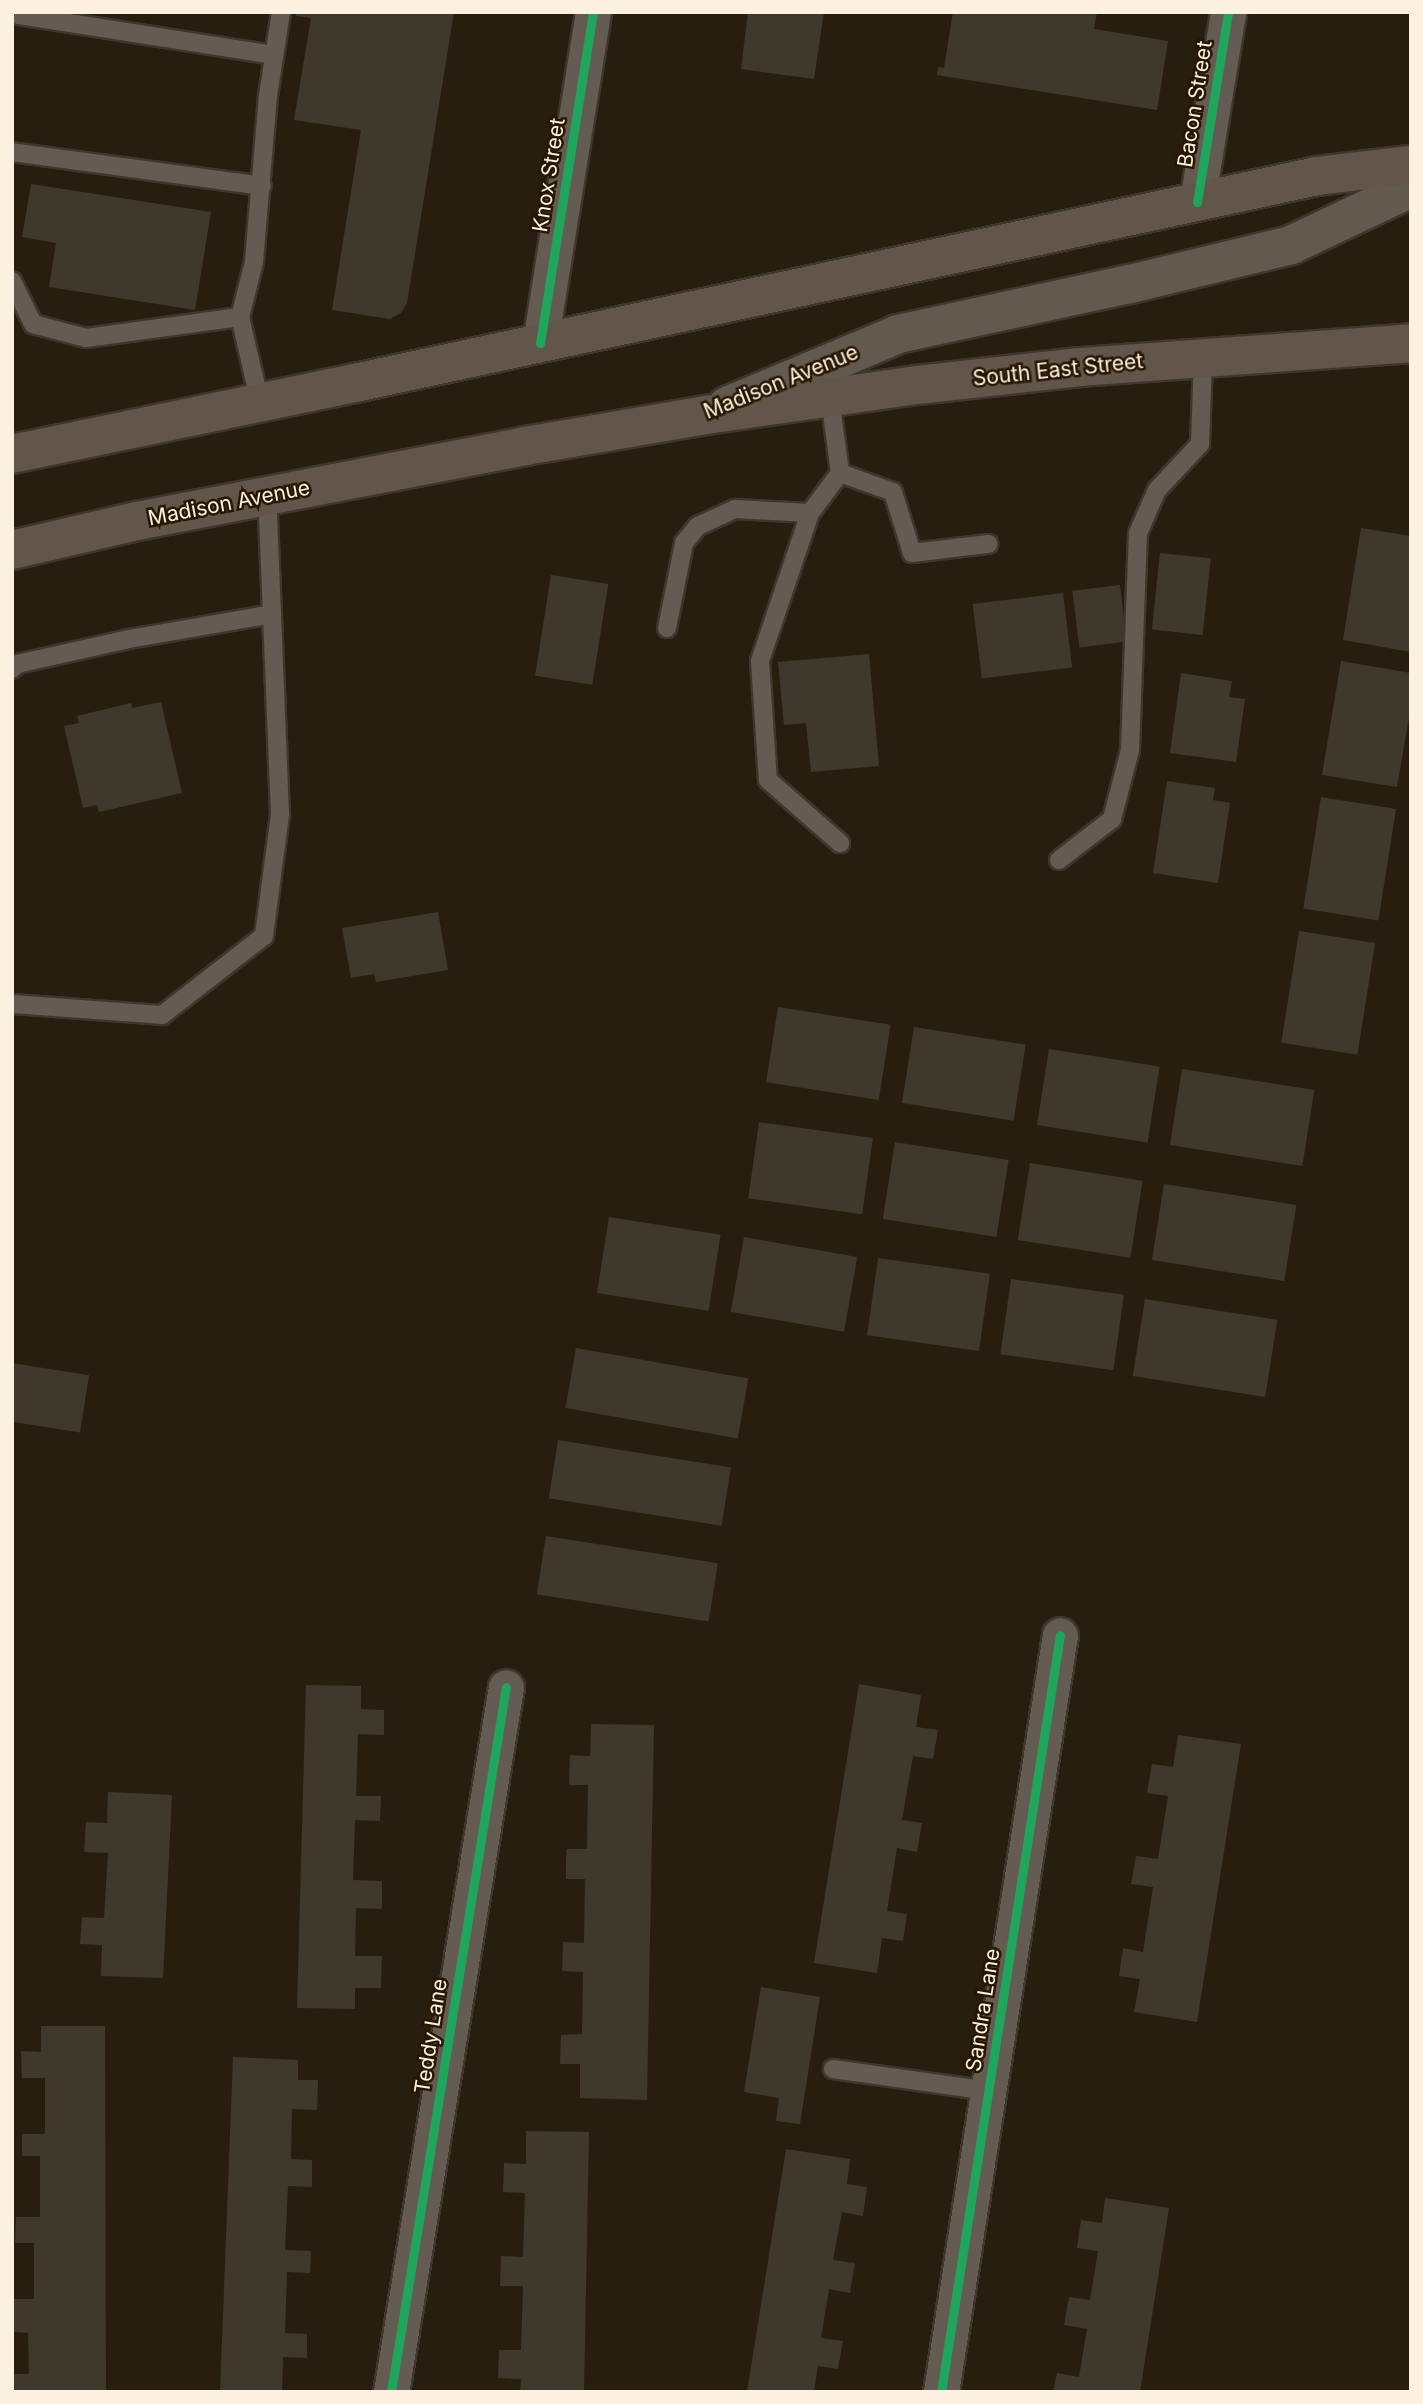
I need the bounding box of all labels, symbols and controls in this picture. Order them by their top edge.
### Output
street label: Bacon Street [1173,39,1217,169]
street label: Knox Street [528,116,570,234]
street label: Madison Avenue [700,340,862,424]
street label: South East Street [972,349,1144,391]
street label: Madison Avenue [146,475,312,531]
street label: Sandra Lane [961,1947,1005,2073]
street label: Teddy Lane [409,1977,453,2095]

